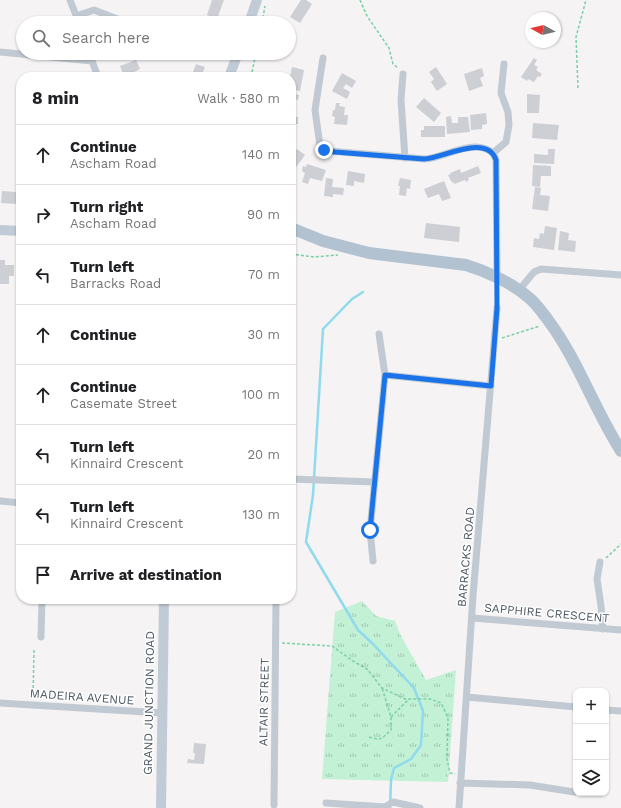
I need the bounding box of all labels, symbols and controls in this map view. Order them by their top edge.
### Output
north arrow [525,12,561,48]
search box [16,16,296,60]
icon: search [30,27,52,49]
text: Search here [62,29,150,47]
text: 8 min [32,88,79,108]
text: Walk · 580 m [197,91,280,106]
text: Continue [70,138,137,156]
route end [315,141,333,159]
icon: ahead [32,144,54,166]
text: 140 m [242,147,280,162]
text: Ascham Road [70,156,157,171]
text: Turn right [70,198,143,216]
icon: right [32,204,54,226]
text: 90 m [247,207,280,222]
text: Ascham Road [70,216,157,231]
text: Turn left [70,258,134,276]
icon: left [32,264,54,286]
text: 70 m [248,267,280,282]
text: Barracks Road [70,276,161,291]
icon: ahead [32,324,54,346]
text: Continue [70,326,137,344]
text: 30 m [248,327,280,342]
text: Continue [70,378,137,396]
icon: ahead [32,384,54,406]
text: 100 m [242,387,280,402]
text: Casemate Street [70,396,177,411]
text: Turn left [70,438,134,456]
icon: left [32,444,54,466]
text: 20 m [248,447,280,462]
text: Kinnaird Crescent [70,456,183,471]
text: Turn left [70,498,134,516]
icon: left [32,504,54,526]
text: 130 m [242,507,280,522]
street label: BARRACKS ROAD [455,507,477,607]
text: Kinnaird Crescent [70,516,183,531]
route start [361,521,379,539]
icon: arrive [32,564,54,586]
text: Arrive at destination [70,566,222,584]
street label: SAPPHIRE CRESCENT [484,601,610,625]
street label: GRAND JUNCTION ROAD [141,631,157,775]
street label: ALTAIR STREET [256,658,272,746]
street label: MADEIRA AVENUE [29,686,135,708]
map controls [573,688,609,796]
button: + [573,688,609,724]
button: − [573,724,609,760]
button: layers [573,760,609,796]

